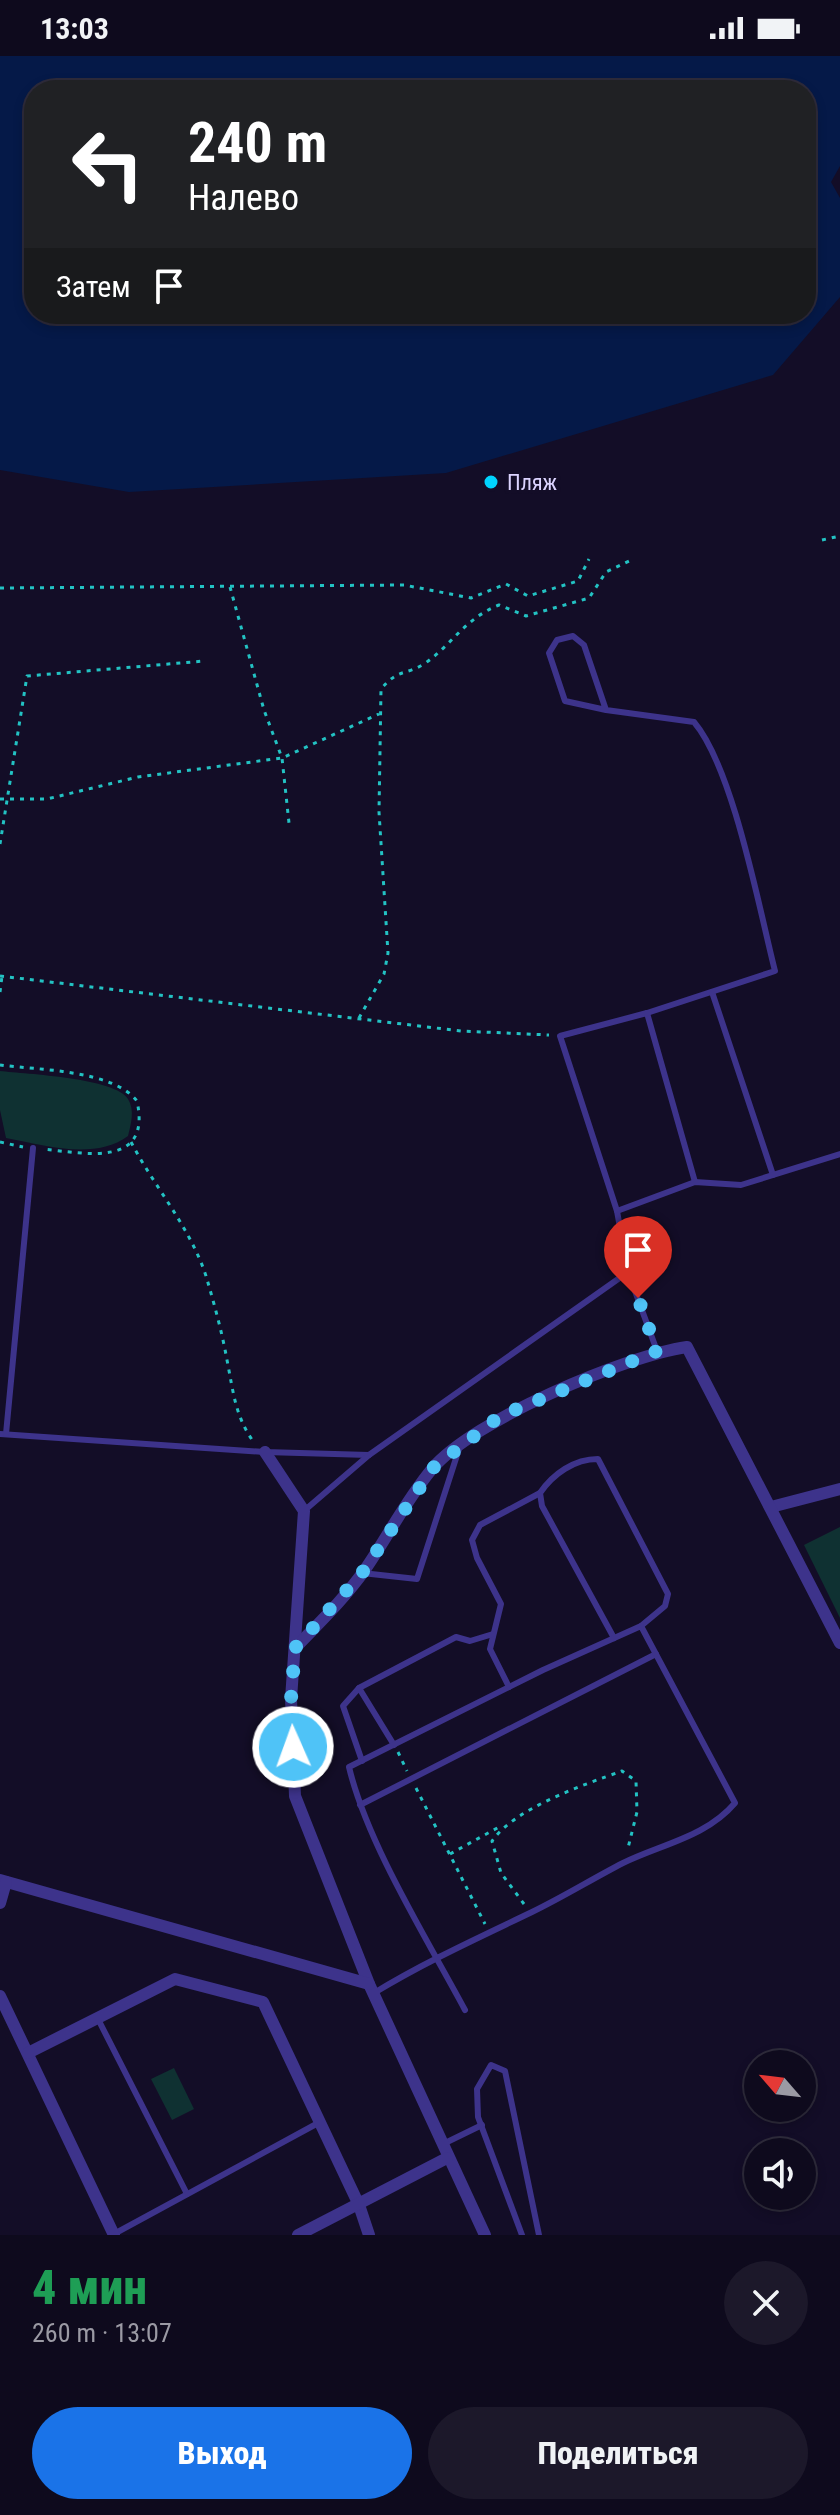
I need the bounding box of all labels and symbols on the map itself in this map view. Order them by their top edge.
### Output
place label: Пляж [507,470,557,495]
marker: Пляж [482,473,500,491]
pin [604,1216,672,1298]
position arrow [251,1705,335,1789]
north arrow [744,2050,816,2122]

